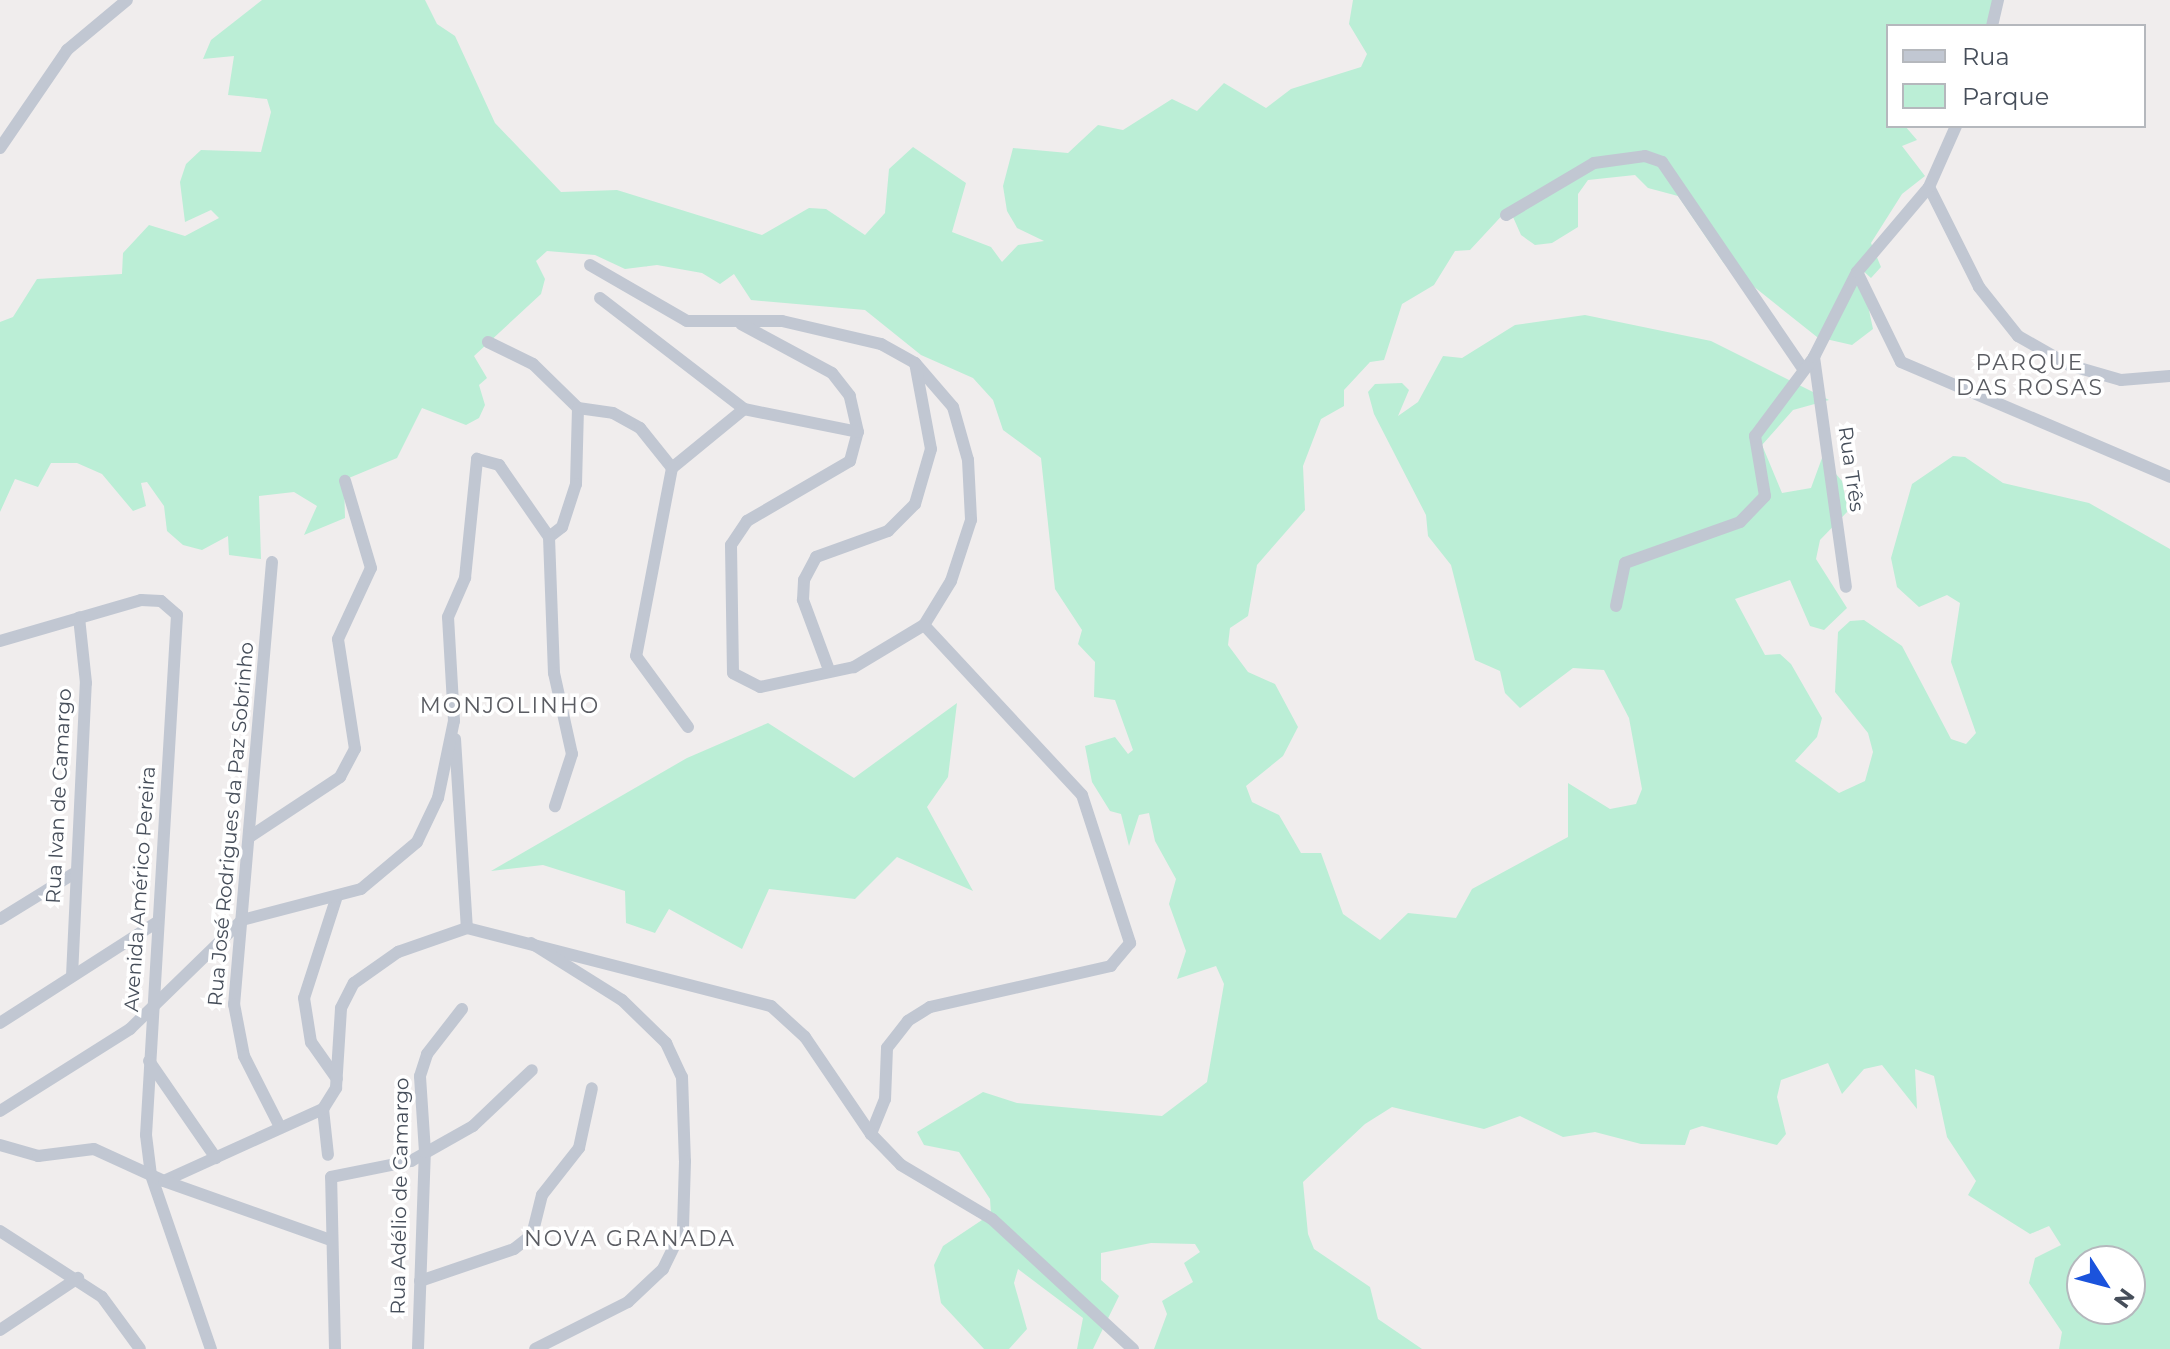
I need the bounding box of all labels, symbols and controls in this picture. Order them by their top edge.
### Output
legend [1886,24,2146,128]
text: Rua [1962,42,2010,71]
text: Parque [1962,82,2049,111]
district label: PARQUE DAS ROSAS [1956,349,2104,400]
street label: Rua Três [1833,425,1869,513]
street label: Rua José Rodrigues da Paz Sobrinho [203,641,259,1007]
street label: Rua Ivan de Camargo [41,688,77,904]
district label: MONJOLINHO [420,693,600,719]
street label: Avenida Américo Pereira [119,765,161,1013]
street label: Rua Adélio de Camargo [386,1077,414,1315]
district label: NOVA GRANADA [524,1226,736,1252]
north arrow [2066,1245,2146,1325]
text: N [2108,1283,2140,1313]

